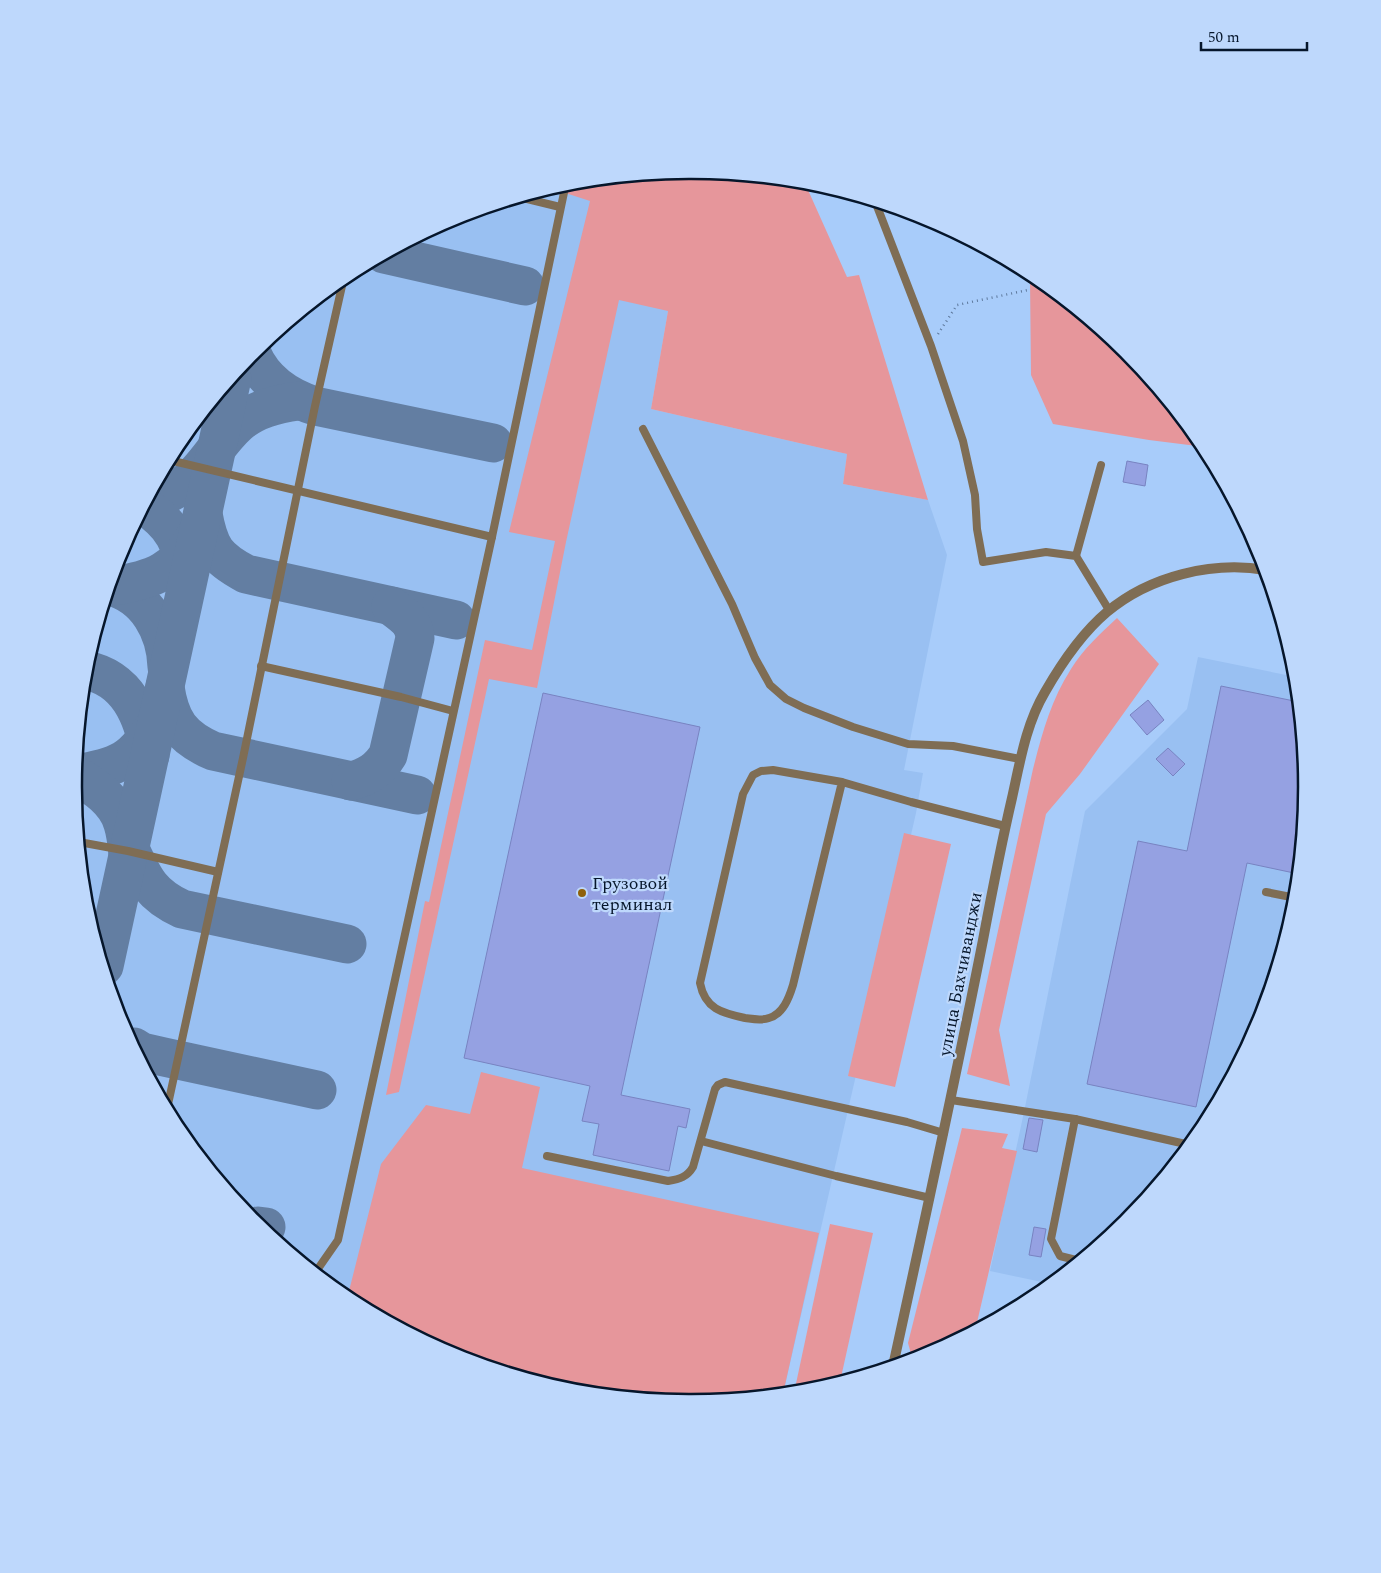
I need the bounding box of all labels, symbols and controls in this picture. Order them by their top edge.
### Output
scale bar [1201,20,1307,52]
text: 50 m [1208,26,1240,49]
place label: Грузовой терминал [592,870,672,918]
marker: Грузовой терминал [576,887,588,899]
street label: улица Бахчиванджи [931,890,990,1060]

